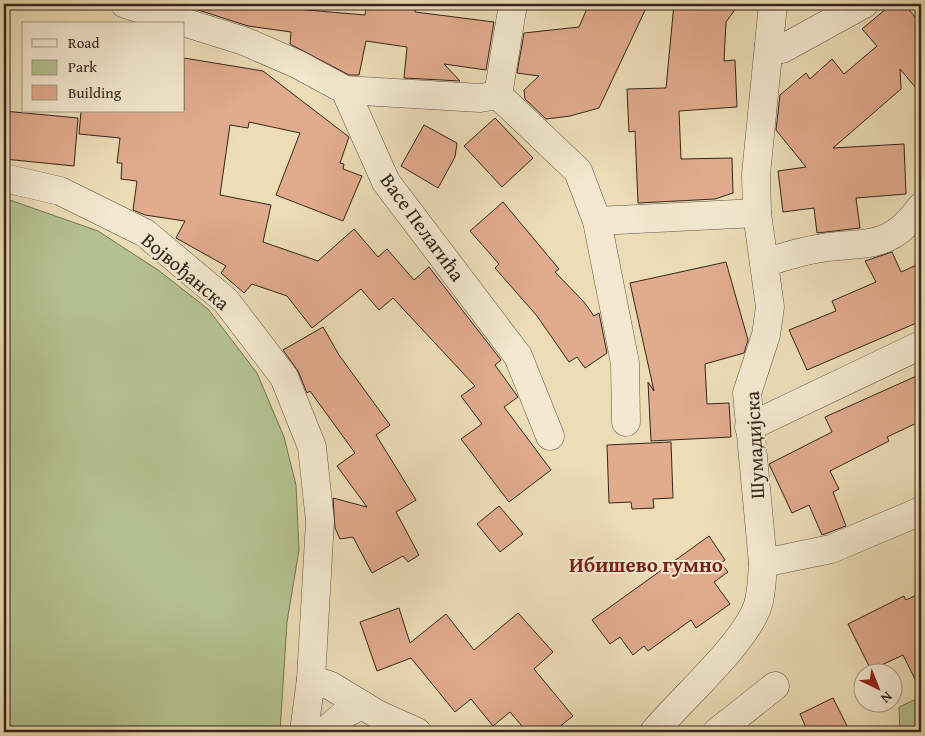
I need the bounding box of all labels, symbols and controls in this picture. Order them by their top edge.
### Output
legend [22,22,185,112]
text: Road [68,32,99,53]
text: Park [68,56,97,77]
text: Building [68,82,122,103]
street label: Васе Пелагића [374,167,472,287]
street label: Војвођанска [136,225,237,317]
street label: Шумадијска [737,390,771,500]
district label: Ибишево гумно [569,549,723,580]
north arrow [852,664,902,714]
text: N [876,687,897,708]

